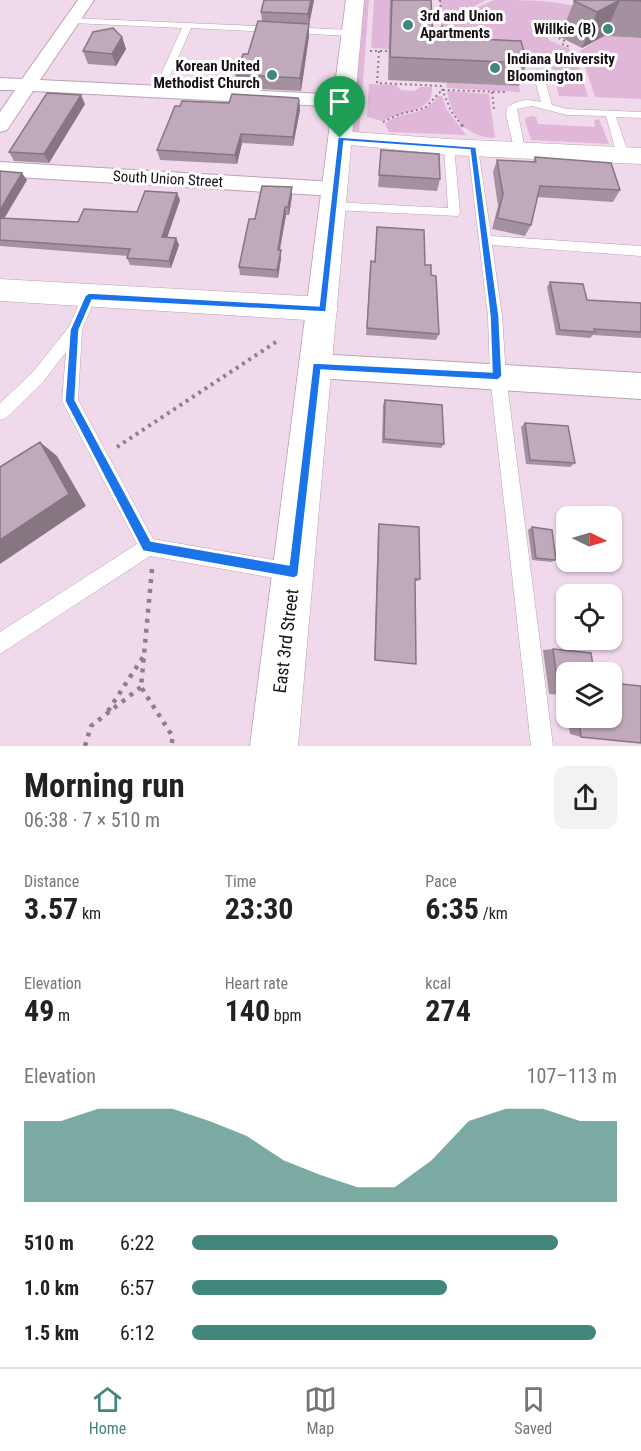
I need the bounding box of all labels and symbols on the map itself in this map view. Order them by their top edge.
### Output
place label: 3rd and Union Apartments [420,7,503,42]
marker: 3rd and Union Apartments [401,18,415,32]
place label: Willkie (B) [534,20,596,38]
marker: Willkie (B) [601,22,615,36]
place label: Indiana University Bloomington [507,50,615,85]
place label: Korean United Methodist Church [154,57,260,92]
marker: Indiana University Bloomington [488,61,502,75]
marker: Korean United Methodist Church [265,68,279,82]
pin [314,76,365,138]
street label: South Union Street [113,167,223,191]
north arrow [556,506,622,572]
street label: East 3rd Street [269,588,302,694]

